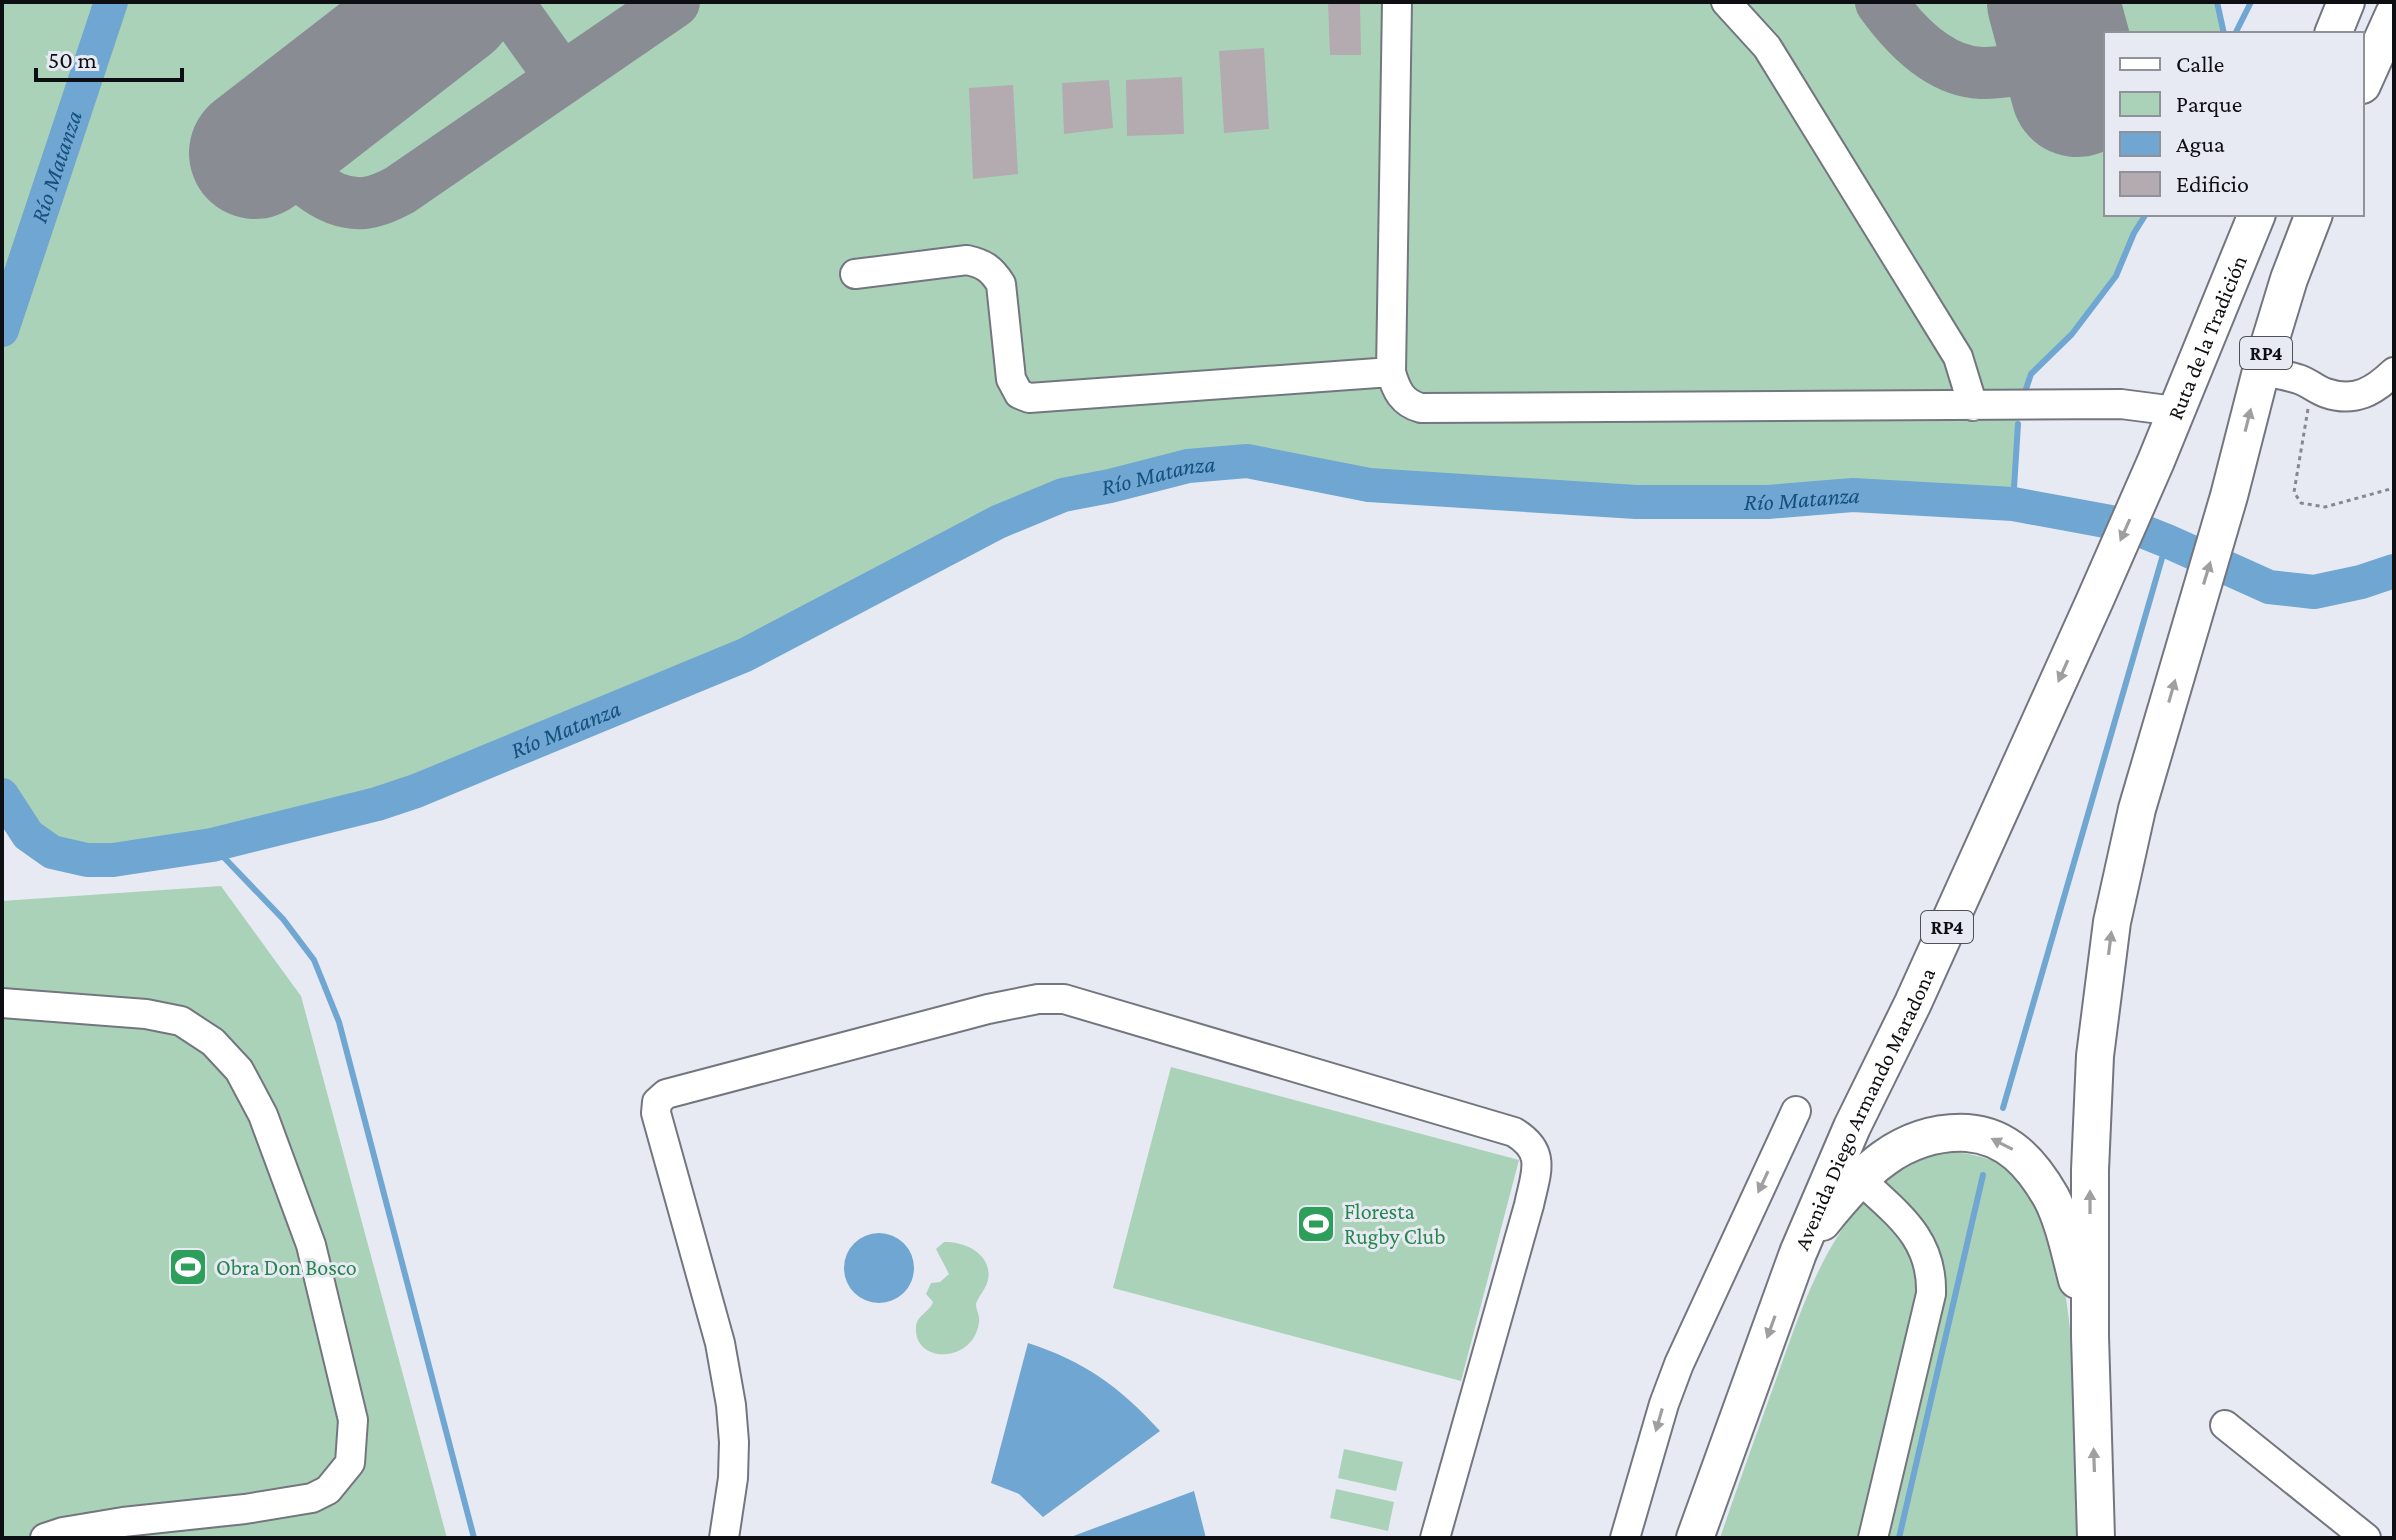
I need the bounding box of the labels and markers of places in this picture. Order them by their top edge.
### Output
place label: Floresta Rugby Club [1344,1199,1445,1249]
sports icon: Floresta Rugby Club [1295,1203,1337,1245]
sports icon: Obra Don Bosco [167,1246,209,1288]
place label: Obra Don Bosco [216,1255,357,1280]

